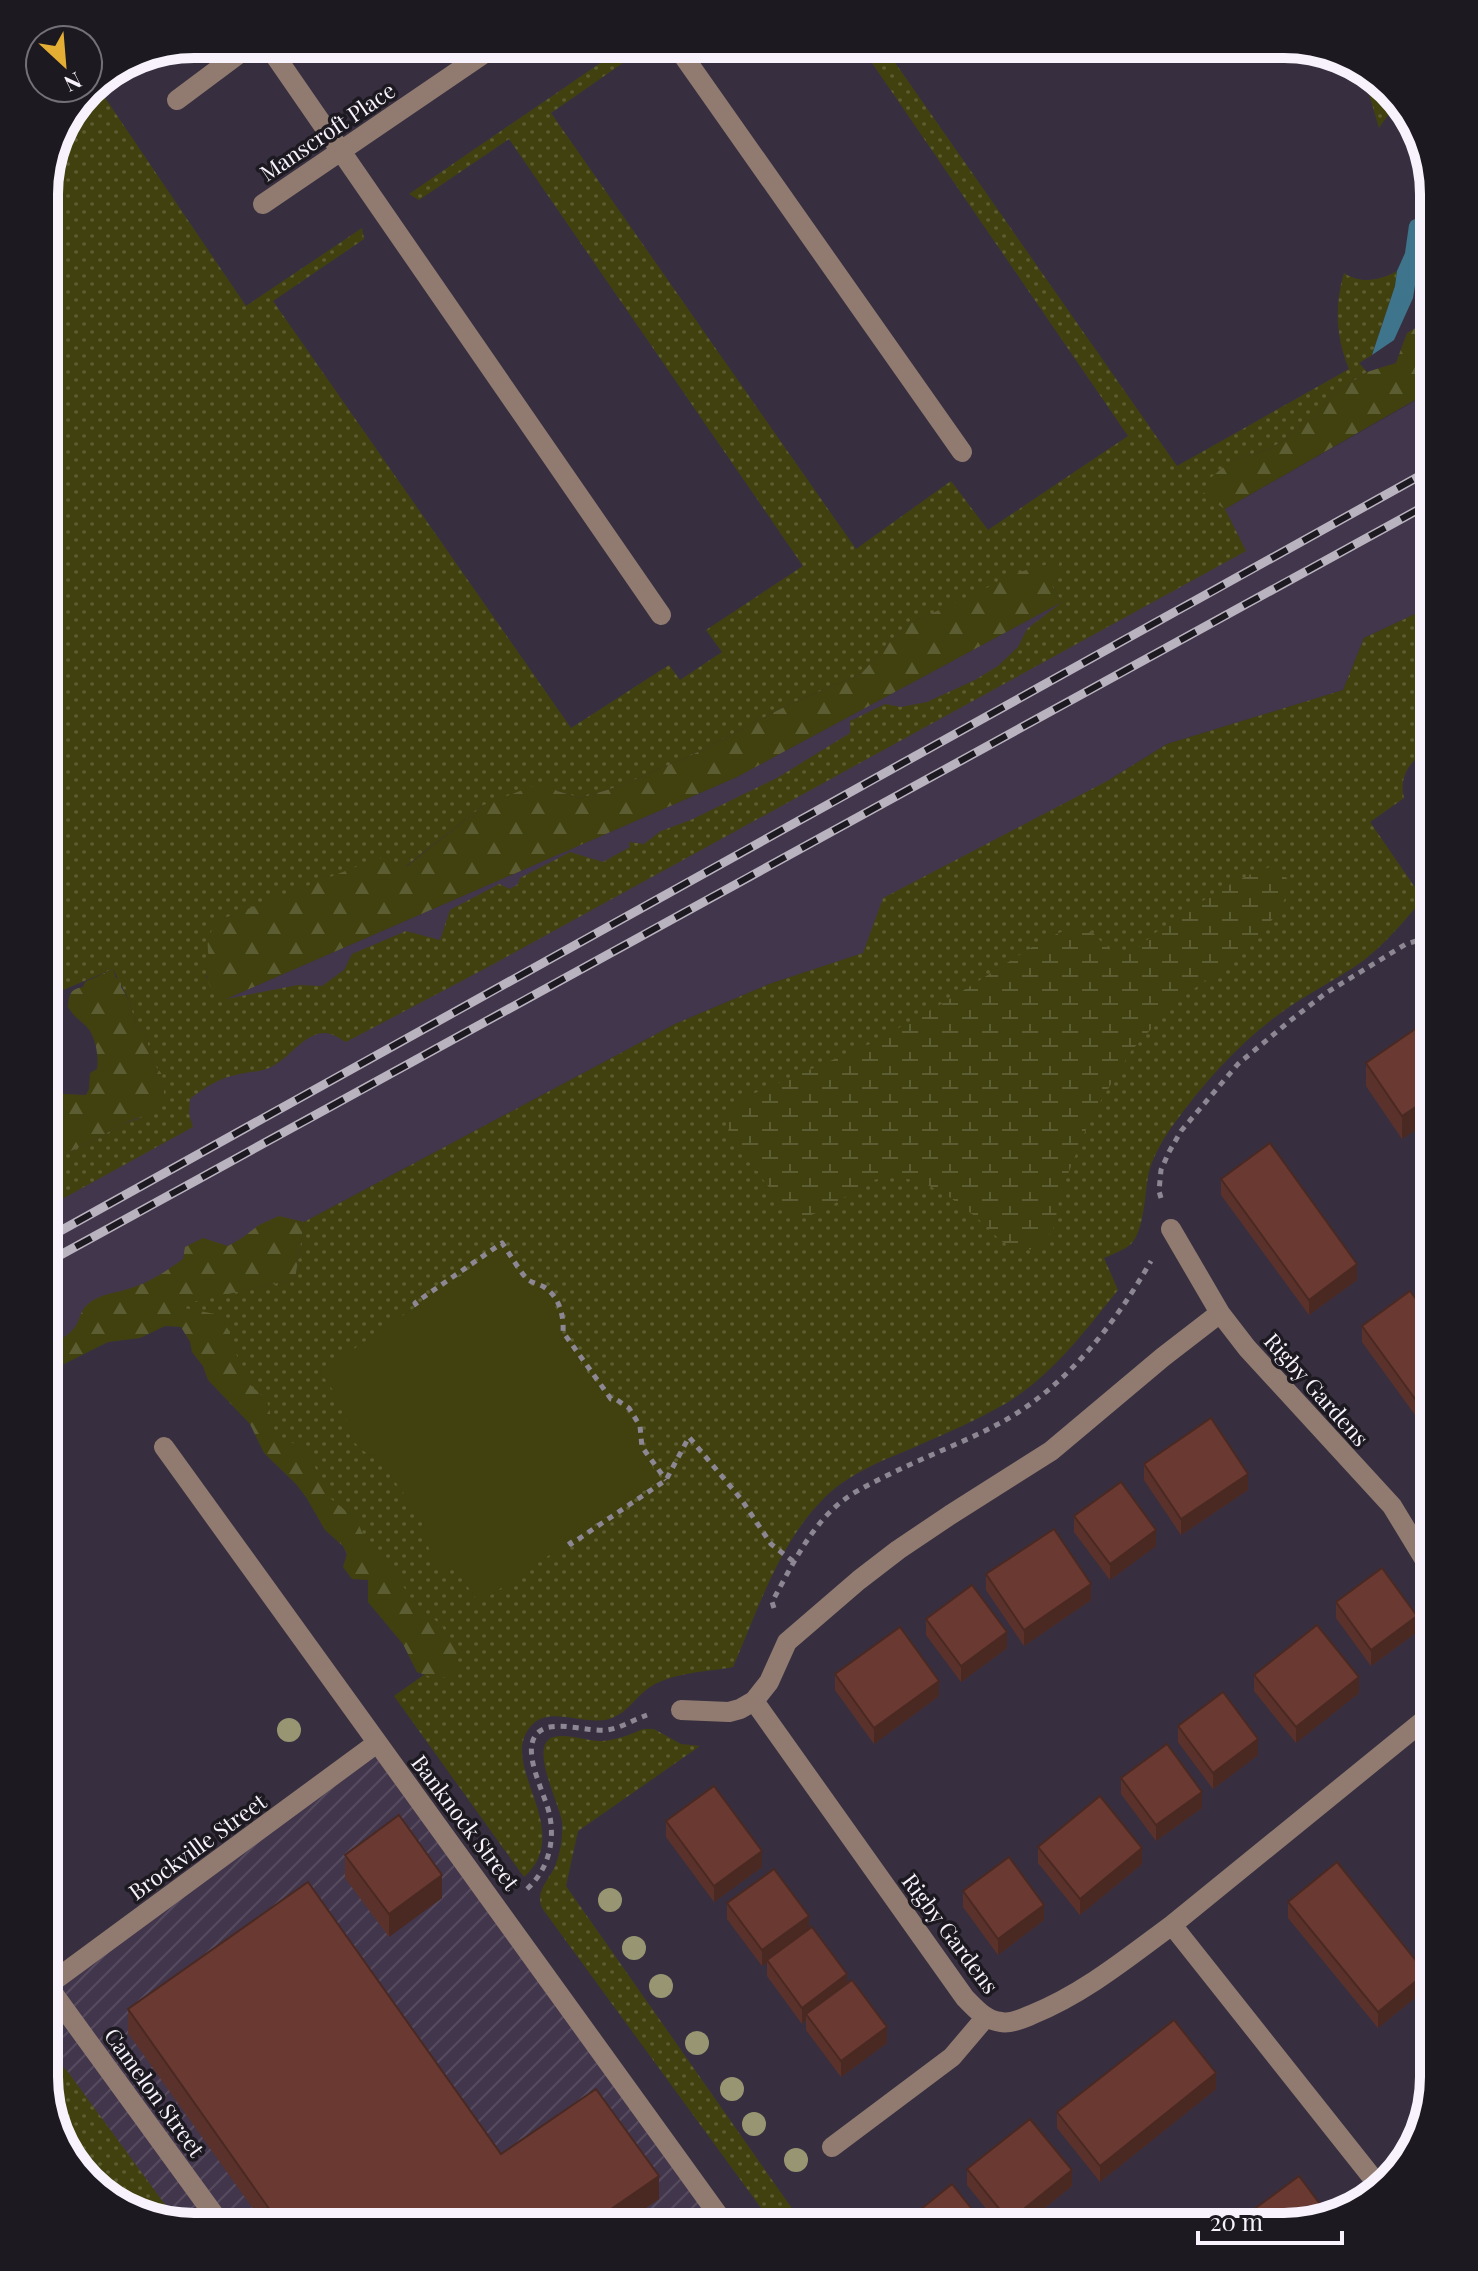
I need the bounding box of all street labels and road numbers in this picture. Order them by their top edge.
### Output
street label: Manscroft Place [254,75,400,187]
street label: Rigby Gardens [1258,1326,1376,1452]
street label: Banknock Street [405,1748,528,1897]
street label: Brockville Street [122,1785,273,1906]
street label: Rigby Gardens [896,1867,1006,1999]
street label: Camelon Street [98,2021,213,2164]

